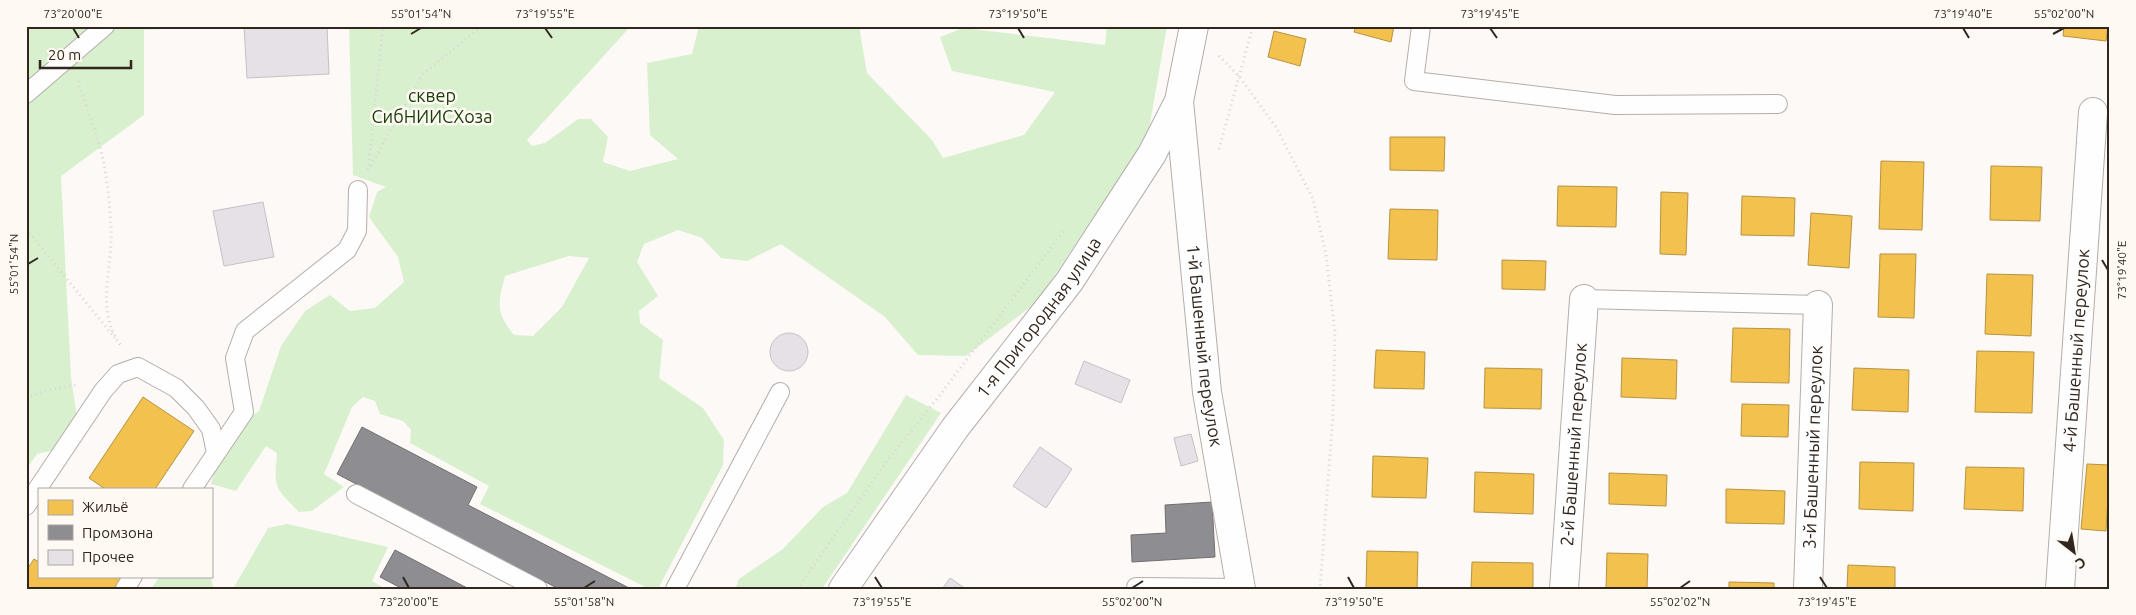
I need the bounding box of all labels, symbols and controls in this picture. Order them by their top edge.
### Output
text: 73°20'00"E [44,7,103,20]
text: 55°01'54"N [391,7,451,20]
text: 73°19'55"E [516,7,575,20]
text: 73°19'50"E [989,7,1048,20]
text: 73°19'45"E [1461,7,1520,20]
text: 73°19'40"E [1934,7,1993,20]
text: 55°02'00"N [2034,7,2094,20]
scale bar [40,38,131,70]
text: 20 m [48,46,81,63]
park label: сквер СибНИИСХоза [372,85,492,126]
street label: 1-я Пригородная улица [972,233,1104,401]
text: 55°01'54"N [7,234,20,294]
text: 73°19'40"E [2115,240,2128,299]
street label: 1-й Башенный переулок [1184,243,1227,448]
street label: 4-й Башенный переулок [2058,248,2093,453]
street label: 2-й Башенный переулок [1556,342,1590,547]
street label: 3-й Башенный переулок [1798,345,1826,549]
legend [38,488,212,578]
text: Жильё [82,498,129,515]
text: Промзона [82,524,153,541]
north arrow [2048,528,2098,578]
text: Прочее [82,548,134,565]
text: С [2073,554,2089,572]
text: 73°20'00"E [380,595,439,608]
text: 55°01'58"N [554,595,614,608]
text: 73°19'55"E [853,595,912,608]
text: 55°02'00"N [1102,595,1162,608]
text: 73°19'50"E [1325,595,1384,608]
text: 55°02'02"N [1650,595,1710,608]
text: 73°19'45"E [1798,595,1857,608]

